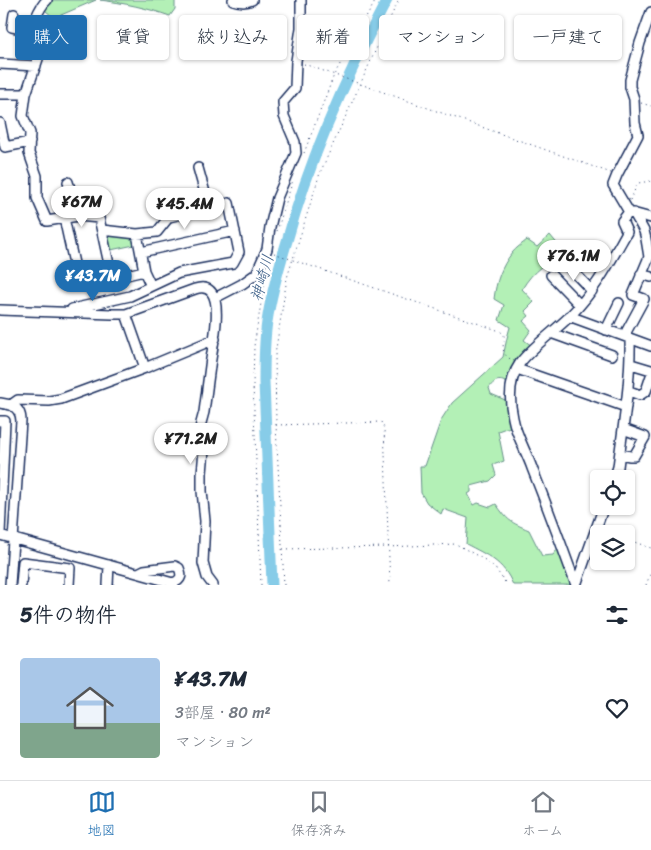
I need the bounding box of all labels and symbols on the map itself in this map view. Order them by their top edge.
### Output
pin: ¥67M [52,186,112,228]
pin: ¥45.4M [144,188,226,230]
pin: ¥76.1M [533,240,615,282]
water label: 神崎川 [242,251,282,305]
pin: ¥43.7M [52,260,134,302]
pin: ¥71.2M [150,422,232,465]

